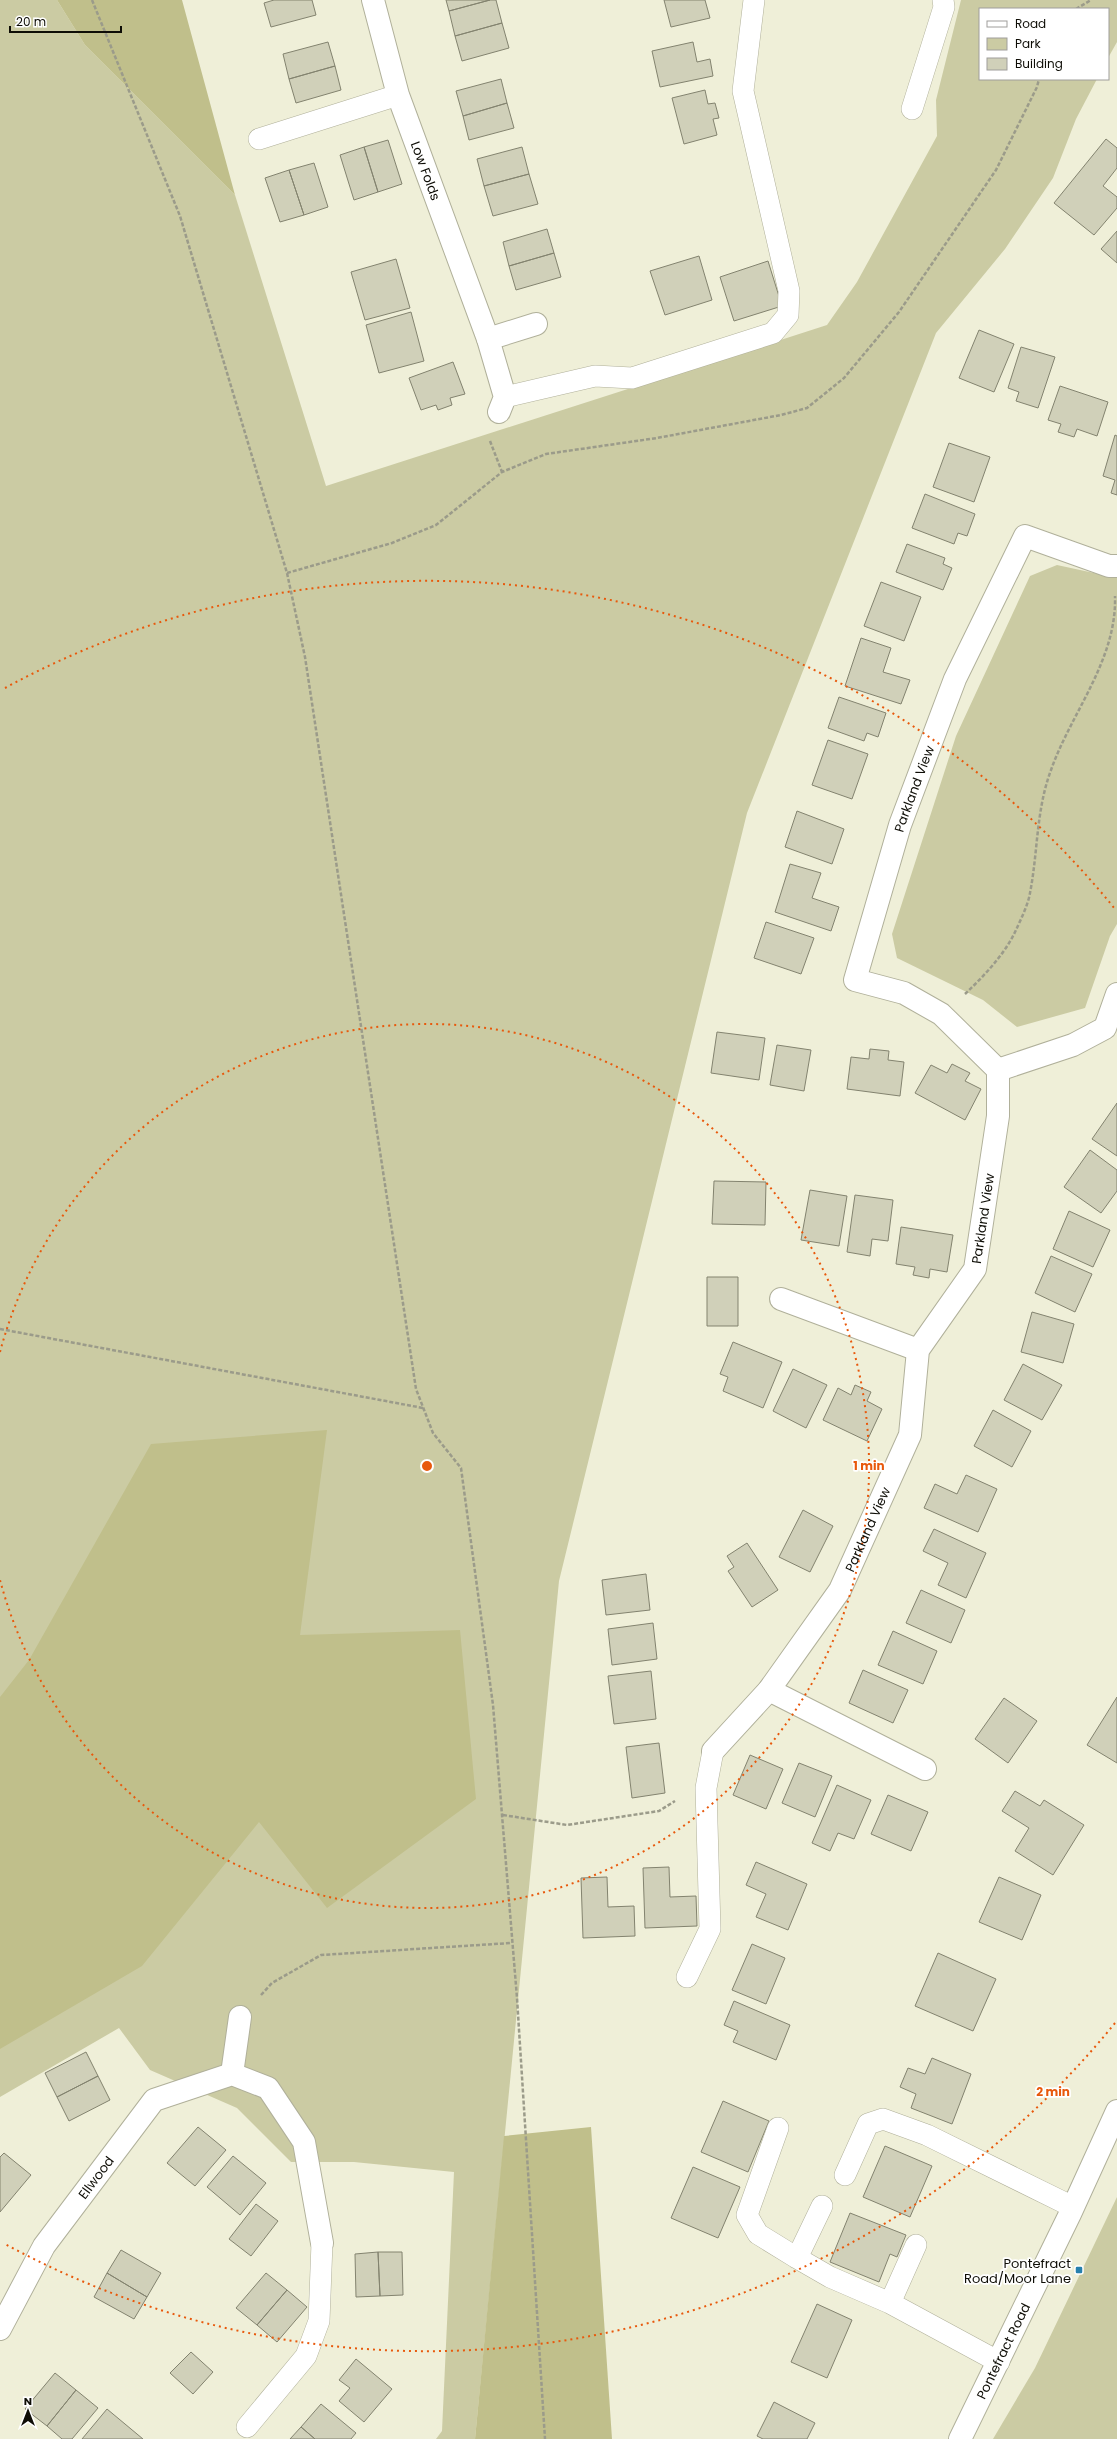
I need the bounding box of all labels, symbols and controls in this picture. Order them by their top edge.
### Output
scale bar [10,8,121,34]
legend [979,8,1109,80]
text: 20 m [16,13,46,30]
text: Road [1015,15,1046,32]
text: Park [1015,35,1042,52]
text: Building [1015,55,1063,72]
street label: Low Folds [406,139,445,203]
street label: Parkland View [889,743,939,834]
street label: Parkland View [967,1172,999,1265]
text: 1 min [853,1457,885,1474]
centre of rings [420,1459,434,1473]
street label: Parkland View [840,1484,895,1575]
text: 2 min [1036,2083,1070,2100]
street label: Ellwood [74,2152,119,2203]
place label: Pontefract Road/Moor Lane [964,2254,1071,2288]
marker: Pontefract Road/Moor Lane [1074,2265,1084,2275]
street label: Pontefract Road [972,2300,1035,2402]
north arrow [8,2391,48,2431]
text: N [24,2393,32,2409]

